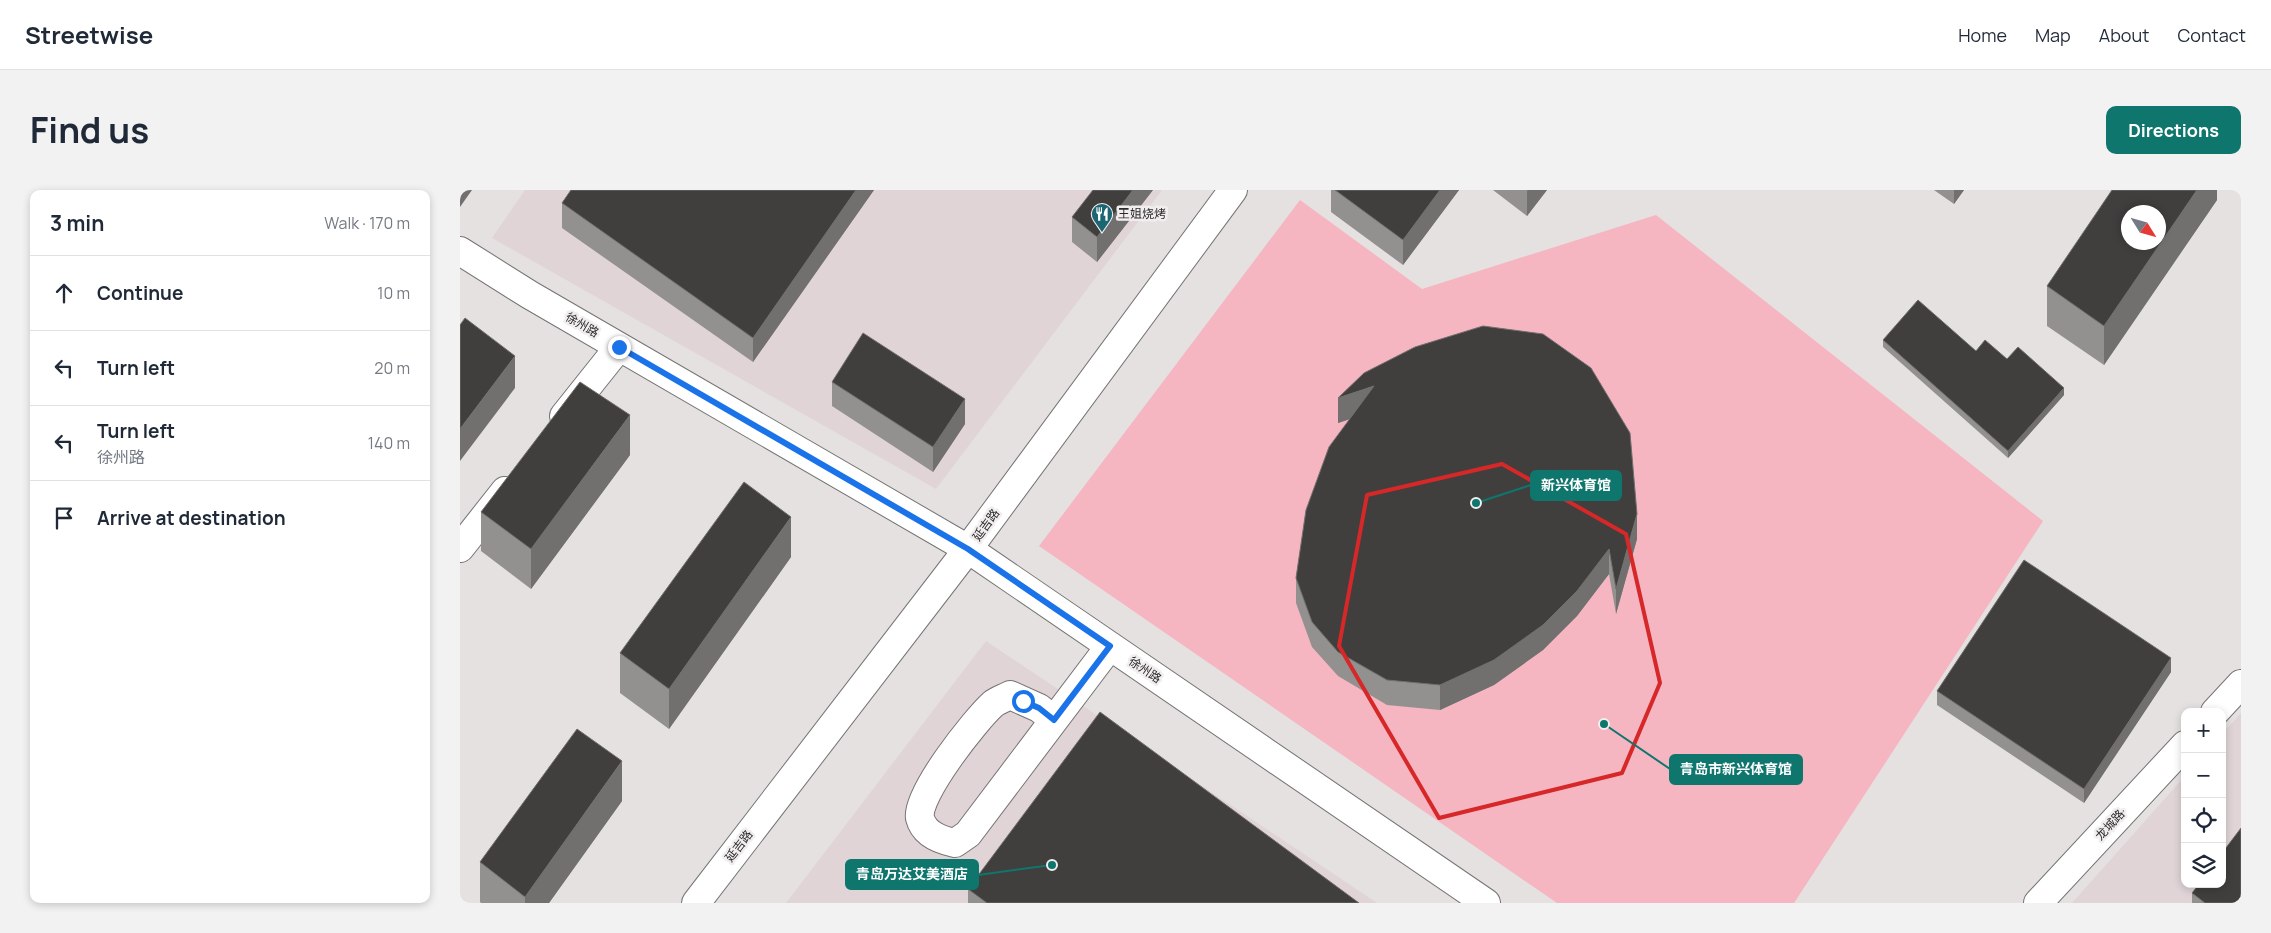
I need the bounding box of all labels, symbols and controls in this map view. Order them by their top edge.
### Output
text: Streetwise [25,18,153,51]
text: Home [1958,23,2007,47]
text: Map [2035,23,2071,47]
text: About [2099,23,2149,47]
text: Contact [2177,23,2246,47]
text: Find us [30,106,149,154]
button: Directions [2106,106,2241,154]
restaurant icon: 王姐烧烤 [1090,202,1114,233]
place label: 王姐烧烤 [1118,205,1166,222]
north arrow [2121,205,2166,250]
text: 3 min [50,209,104,237]
text: Walk · 170 m [324,212,410,234]
icon: ahead [50,279,78,307]
text: Continue [97,280,183,306]
text: 10 m [377,282,410,304]
street label: 徐州路 [562,308,602,341]
route end [608,336,631,359]
icon: left [50,354,78,382]
text: Turn left [97,355,175,381]
text: 20 m [374,357,410,379]
text: Turn left [97,418,175,444]
icon: left [50,429,78,457]
text: 140 m [368,432,410,454]
text: 徐州路 [97,446,145,468]
callout: 新兴体育馆 [1531,471,1621,500]
text: 新兴体育馆 [1541,475,1611,494]
icon: arrive [50,504,78,532]
text: Arrive at destination [97,505,286,531]
street label: 延吉路 [968,505,1003,544]
street label: 徐州路 [1126,652,1165,687]
route start [1012,690,1035,713]
map controls [2181,708,2226,888]
button: + [2181,708,2226,753]
button: − [2181,753,2226,798]
callout: 青岛市新兴体育馆 [1670,755,1802,784]
text: 青岛市新兴体育馆 [1680,759,1792,778]
button: locate [2181,798,2226,843]
street label: 龙城路· [2091,804,2130,844]
street label: 延吉路 [721,826,756,865]
button: layers [2181,843,2226,888]
callout: 青岛万达艾美酒店 [846,860,978,889]
text: 青岛万达艾美酒店 [856,864,968,883]

